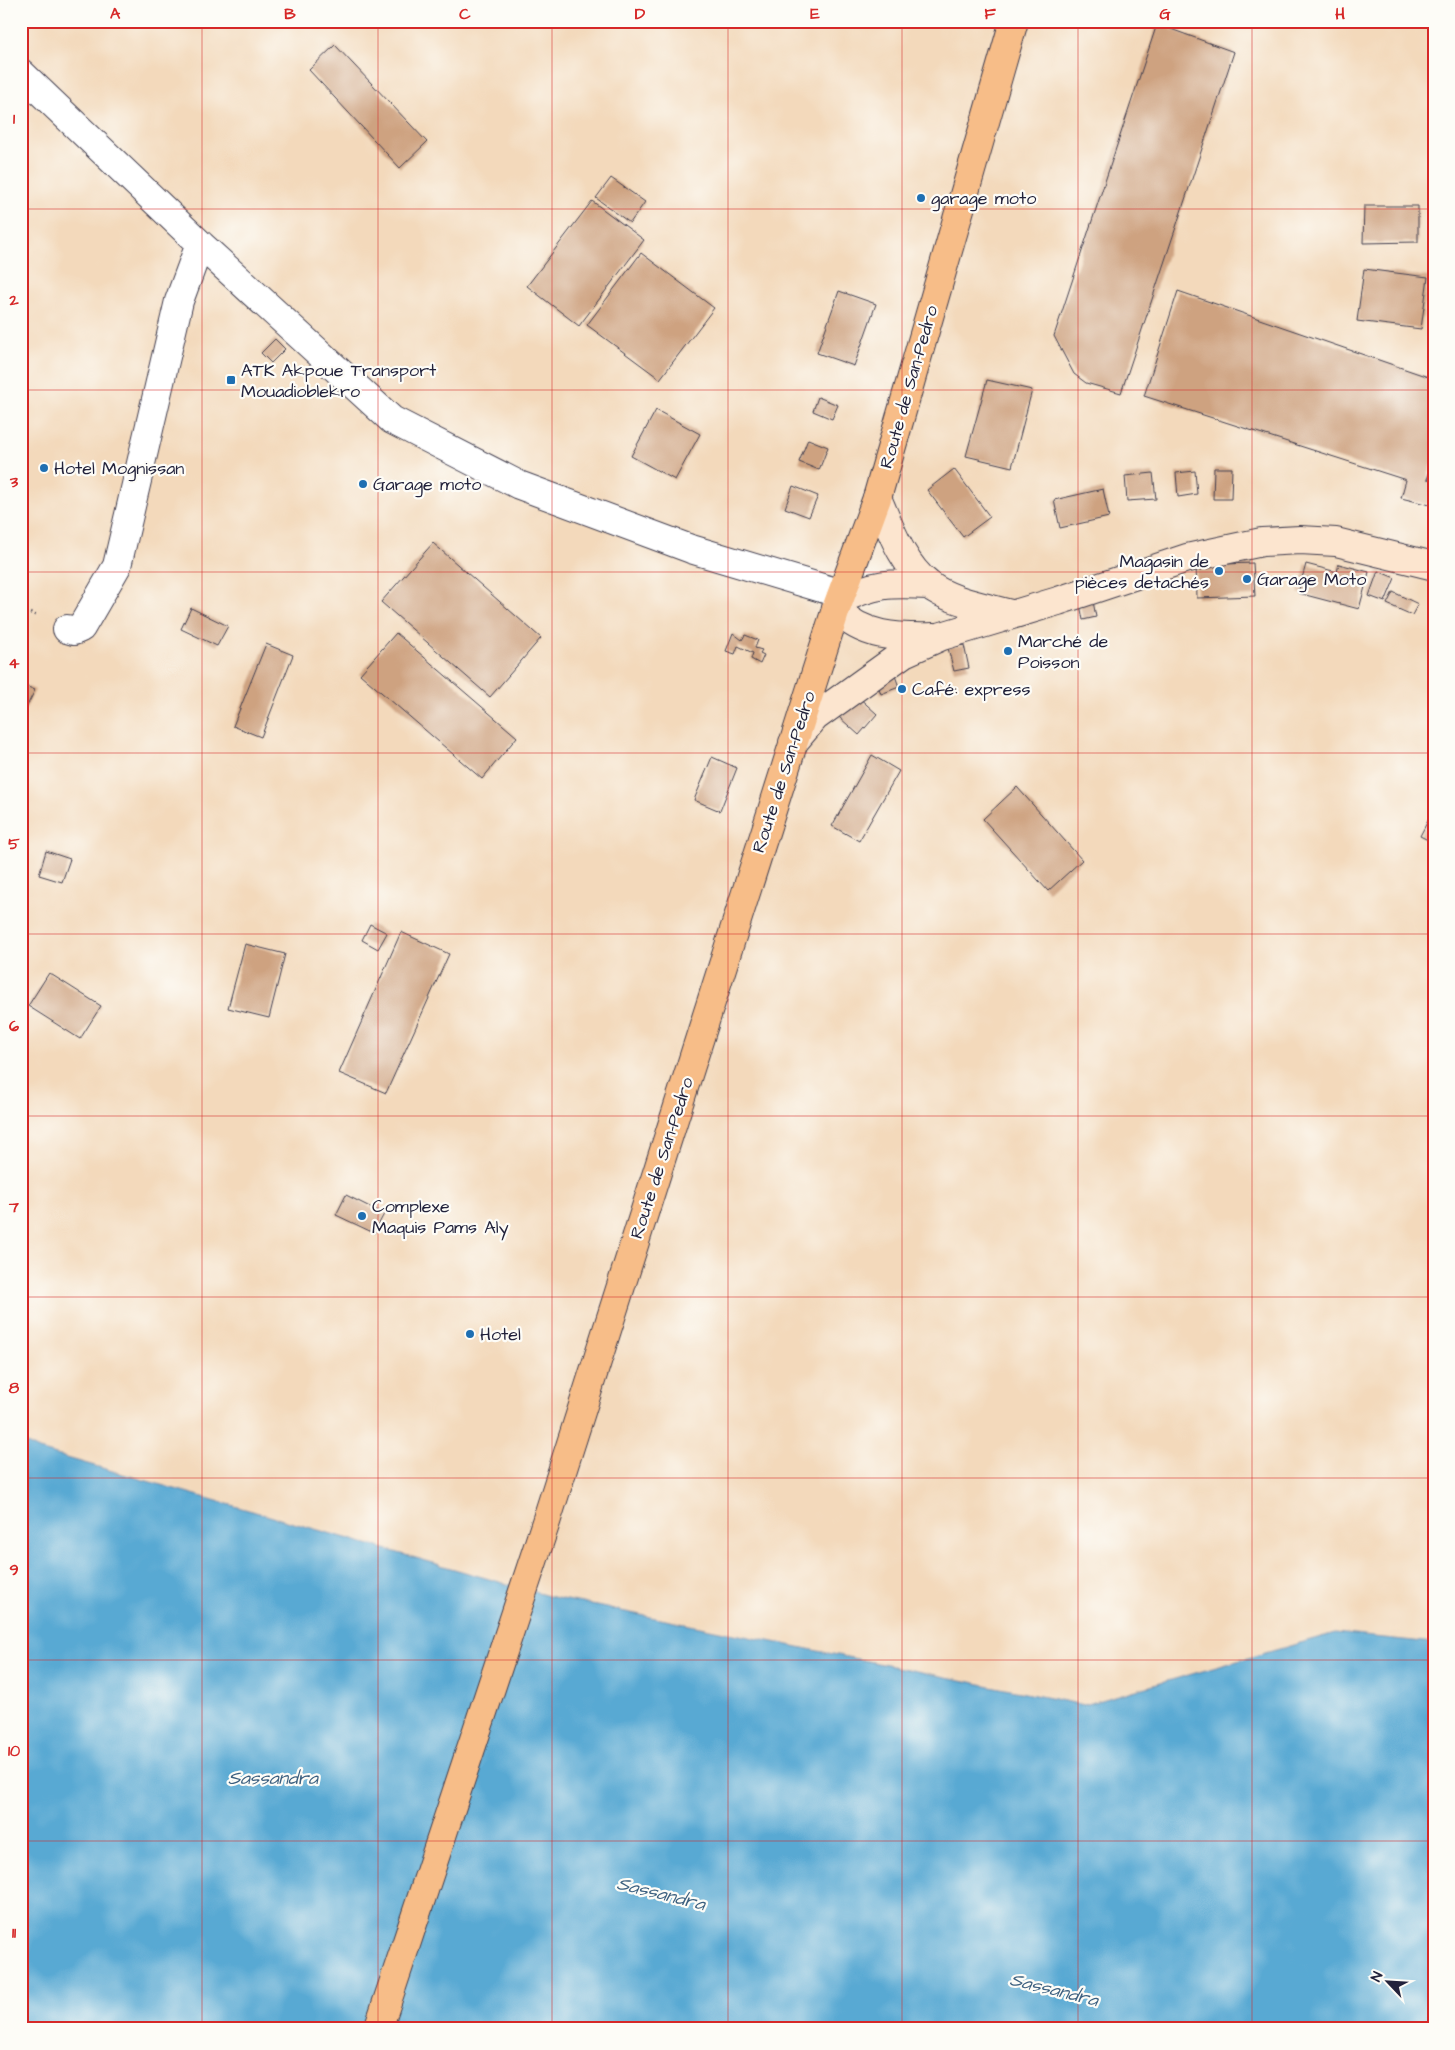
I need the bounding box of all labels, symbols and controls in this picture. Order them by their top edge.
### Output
text: A [110,3,121,25]
text: B [284,3,296,25]
text: C [459,3,471,25]
text: D [635,3,646,25]
text: E [810,3,820,25]
text: F [984,3,996,25]
text: G [1159,3,1171,25]
text: H [1335,3,1345,25]
text: 1 [13,108,16,130]
place label: garage moto [931,186,1036,212]
marker: garage moto [915,192,927,204]
text: 2 [8,289,19,311]
street label: Route de San-Pedro [874,303,944,471]
place label: ATK Akpoue Transport Mouadioblekro [241,358,437,404]
marker: ATK Akpoue Transport Mouadioblekro [225,374,237,386]
place label: Hotel Mognissan [54,456,184,482]
marker: Hotel Mognissan [38,462,50,474]
text: 3 [9,471,19,493]
place label: Garage moto [373,472,481,498]
marker: Garage moto [357,478,369,490]
place label: Magasin de pièces detachés [1075,549,1209,595]
marker: Magasin de pièces detachés [1213,565,1225,577]
place label: Garage Moto [1257,567,1366,593]
marker: Garage Moto [1241,573,1253,585]
place label: Marché de Poisson [1018,629,1108,675]
marker: Marché de Poisson [1002,645,1014,657]
text: 4 [9,652,20,674]
place label: Café: express [912,677,1031,702]
marker: Café: express [896,683,908,695]
street label: Route de San-Pedro [746,688,822,856]
text: 5 [8,833,20,855]
text: 6 [9,1015,19,1037]
street label: Route de San-Pedro [624,1074,700,1242]
place label: Complexe Maquis Pams Aly [372,1194,509,1241]
text: 7 [8,1196,19,1218]
marker: Complexe Maquis Pams Aly [356,1210,368,1222]
place label: Hotel [480,1322,521,1347]
marker: Hotel [464,1328,476,1340]
text: 8 [9,1377,20,1399]
text: 9 [9,1559,19,1581]
text: 10 [8,1740,20,1762]
water label: Sassandra [228,1765,319,1792]
water label: Sassandra [614,1870,709,1918]
text: 11 [12,1922,17,1944]
north arrow [1362,1958,1412,2008]
water label: Sassandra [1007,1966,1102,2014]
text: N [1366,1969,1388,1985]

